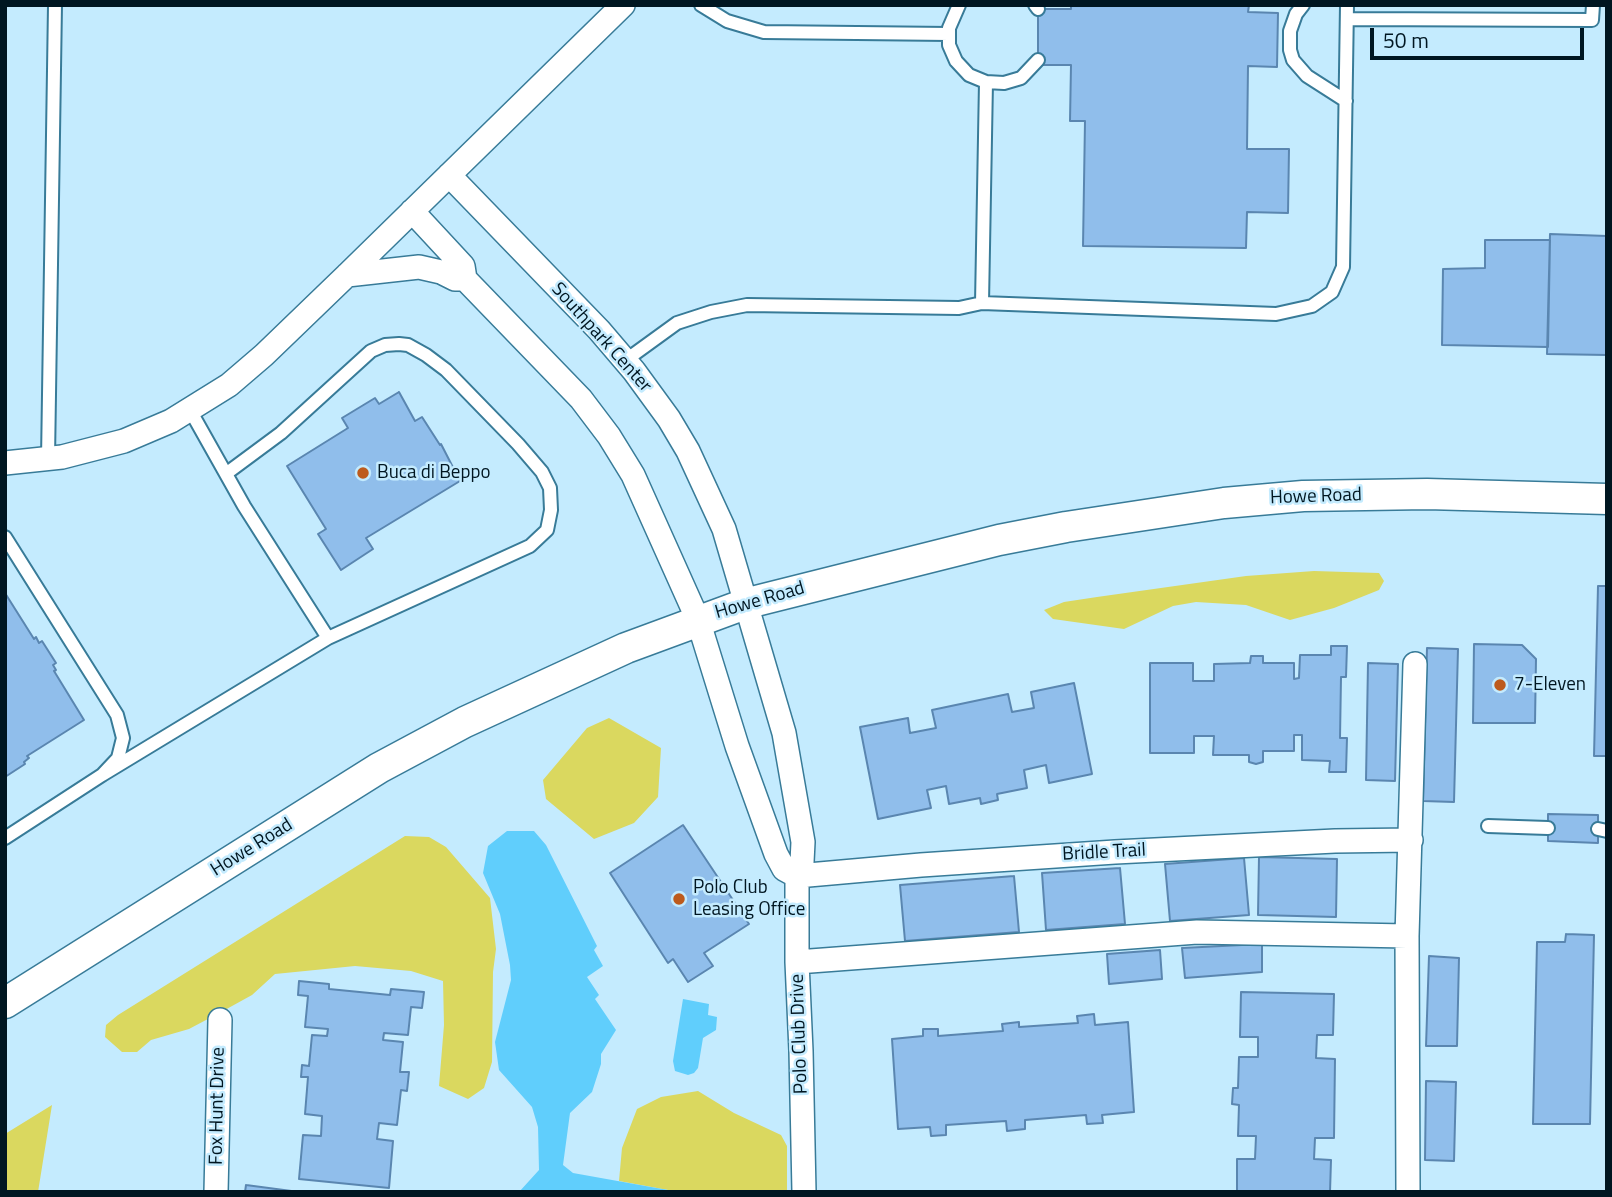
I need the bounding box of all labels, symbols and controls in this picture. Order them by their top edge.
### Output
scale bar [1374,14,1588,58]
text: 50 m [1383,24,1429,56]
street label: Southpark Center [546,279,656,397]
place label: Buca di Beppo [377,462,491,484]
marker: Buca di Beppo [355,465,371,481]
street label: Howe Road [1270,484,1362,510]
street label: Howe Road [713,577,807,625]
place label: 7-Eleven [1514,674,1586,696]
marker: 7-Eleven [1492,677,1508,693]
street label: Howe Road [207,814,297,882]
street label: Bridle Trail [1062,839,1146,867]
place label: Polo Club Leasing Office [693,877,805,921]
marker: Polo Club Leasing Office [671,891,687,907]
street label: Polo Club Drive [787,973,813,1095]
street label: Fox Hunt Drive [206,1047,230,1165]

